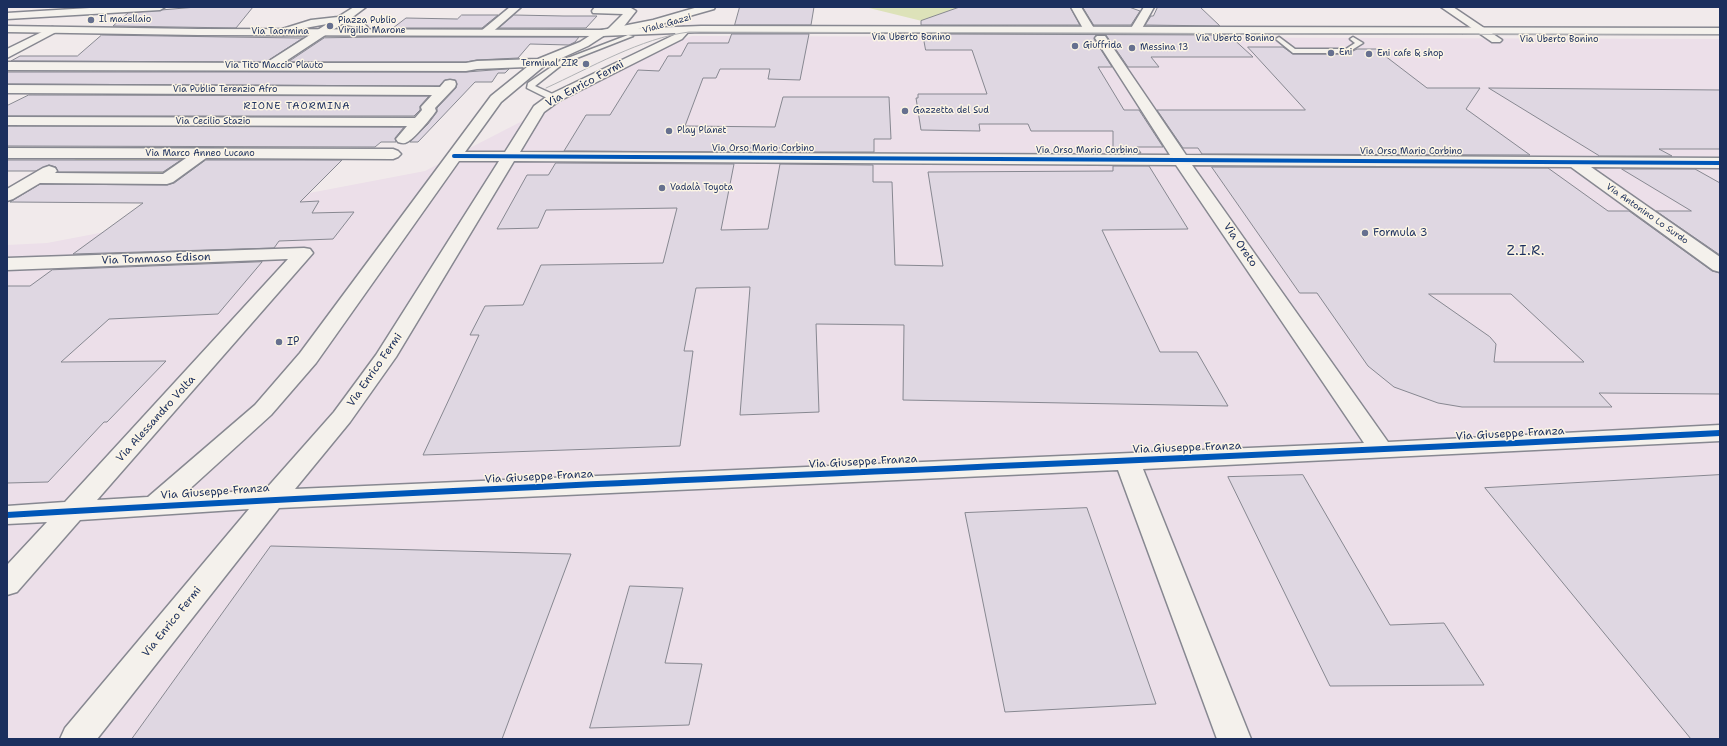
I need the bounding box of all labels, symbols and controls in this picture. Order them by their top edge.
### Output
street label: Viale Gazzi [641,12,693,36]
marker: Il macellaio [86,15,96,25]
place label: Il macellaio [99,15,151,25]
place label: Piazza Publio Virgilio Marone [338,16,406,37]
marker: Piazza Publio Virgilio Marone [325,21,335,31]
street label: Via Taormina [251,27,309,37]
street label: Via Uberto Bonino [872,33,950,43]
street label: Via Uberto Bonino [1196,34,1274,44]
street label: Via Uberto Bonino [1520,35,1598,45]
marker: Giuffrida [1070,41,1080,51]
place label: Giuffrida [1083,41,1122,51]
marker: Messina 13 [1127,43,1137,53]
place label: Messina 13 [1140,43,1188,53]
marker: Eni [1326,48,1336,58]
place label: Eni [1339,48,1352,58]
marker: Eni cafe & shop [1364,49,1374,59]
place label: Eni cafe & shop [1377,49,1443,59]
street label: Via Enrico Fermi [544,58,626,110]
place label: Terminal ZIR [521,59,578,69]
marker: Terminal ZIR [581,59,591,69]
street label: Via Tito Maccio Plauto [225,61,323,71]
street label: Via Publio Terenzio Afro [173,85,277,95]
district label: RIONE TAORMINA [243,100,351,112]
marker: Gazzetta del Sud [900,106,910,116]
place label: Gazzetta del Sud [913,106,989,116]
street label: Via Cecilio Stazio [175,117,251,127]
marker: Play Planet [664,126,674,136]
place label: Play Planet [677,126,727,136]
street label: Via Orso Mario Corbino [712,144,814,154]
street label: Via Orso Mario Corbino [1036,146,1138,156]
street label: Via Orso Mario Corbino [1360,147,1462,157]
street label: Via Marco Anneo Lucano [145,149,255,159]
street label: Via Antonino Lo Surdo [1604,181,1690,247]
marker: Vadalà Toyota [657,183,667,193]
place label: Vadalà Toyota [670,183,733,193]
street label: Via Oreto [1220,220,1260,270]
place label: Formula 3 [1373,226,1428,240]
marker: Formula 3 [1360,228,1370,238]
district label: Z.I.R. [1507,244,1545,260]
street label: Via Tommaso Edison [101,250,211,268]
street label: Via Enrico Fermi [345,331,405,409]
place label: IP [287,335,299,349]
marker: IP [274,337,284,347]
street label: Via Alessandro Volta [114,373,198,465]
street label: Via Giuseppe Franza [1455,425,1565,443]
street label: Via Giuseppe Franza [1132,440,1242,456]
street label: Via Giuseppe Franza [808,453,918,471]
street label: Via Giuseppe Franza [484,468,594,486]
street label: Via Giuseppe Franza [160,482,270,502]
street label: Via Enrico Fermi [140,584,204,660]

